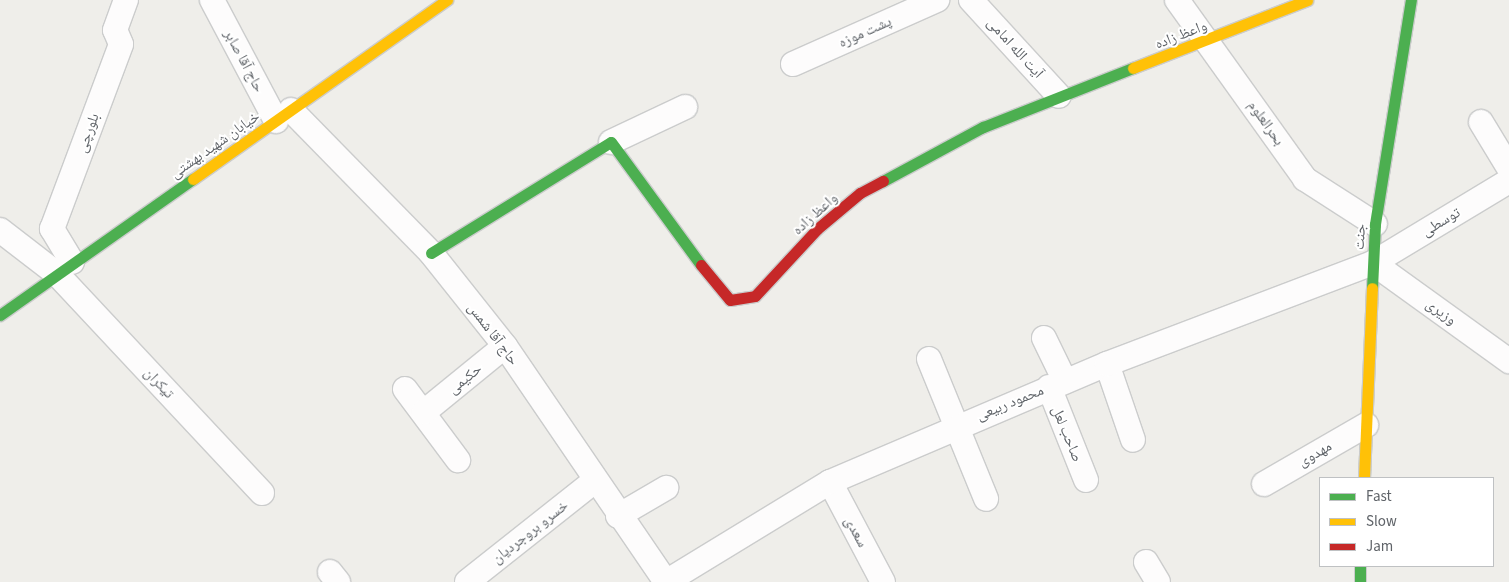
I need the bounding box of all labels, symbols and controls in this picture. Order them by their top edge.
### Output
street label: پشت موزه [836,12,894,52]
street label: آیت الله امامی [983,14,1047,82]
street label: واعظ زاده [1152,17,1210,53]
street label: حاج آقا صابر [220,27,268,95]
street label: بحرالعلوم [1244,97,1288,149]
street label: خیابان شهید بهشتی [167,108,263,182]
street label: بلورچی [73,111,103,155]
street label: واعظ زاده [789,189,841,239]
street label: توسطی [1418,204,1464,240]
street label: جنت [1350,223,1370,251]
street label: وزیری [1422,295,1460,329]
street label: حاج آقا شمس [464,299,522,369]
street label: حکیمی [444,360,486,398]
street label: تیکران [140,364,178,402]
street label: محمود ربیعی [974,381,1046,425]
street label: صاحب لعل [1048,403,1086,465]
street label: مهدوی [1295,437,1335,471]
legend [1319,477,1494,567]
text: Fast [1366,486,1392,507]
street label: خسرو بروجردیان [488,496,572,568]
text: Slow [1366,511,1397,532]
street label: سعدی [840,513,872,551]
text: Jam [1366,536,1393,557]

